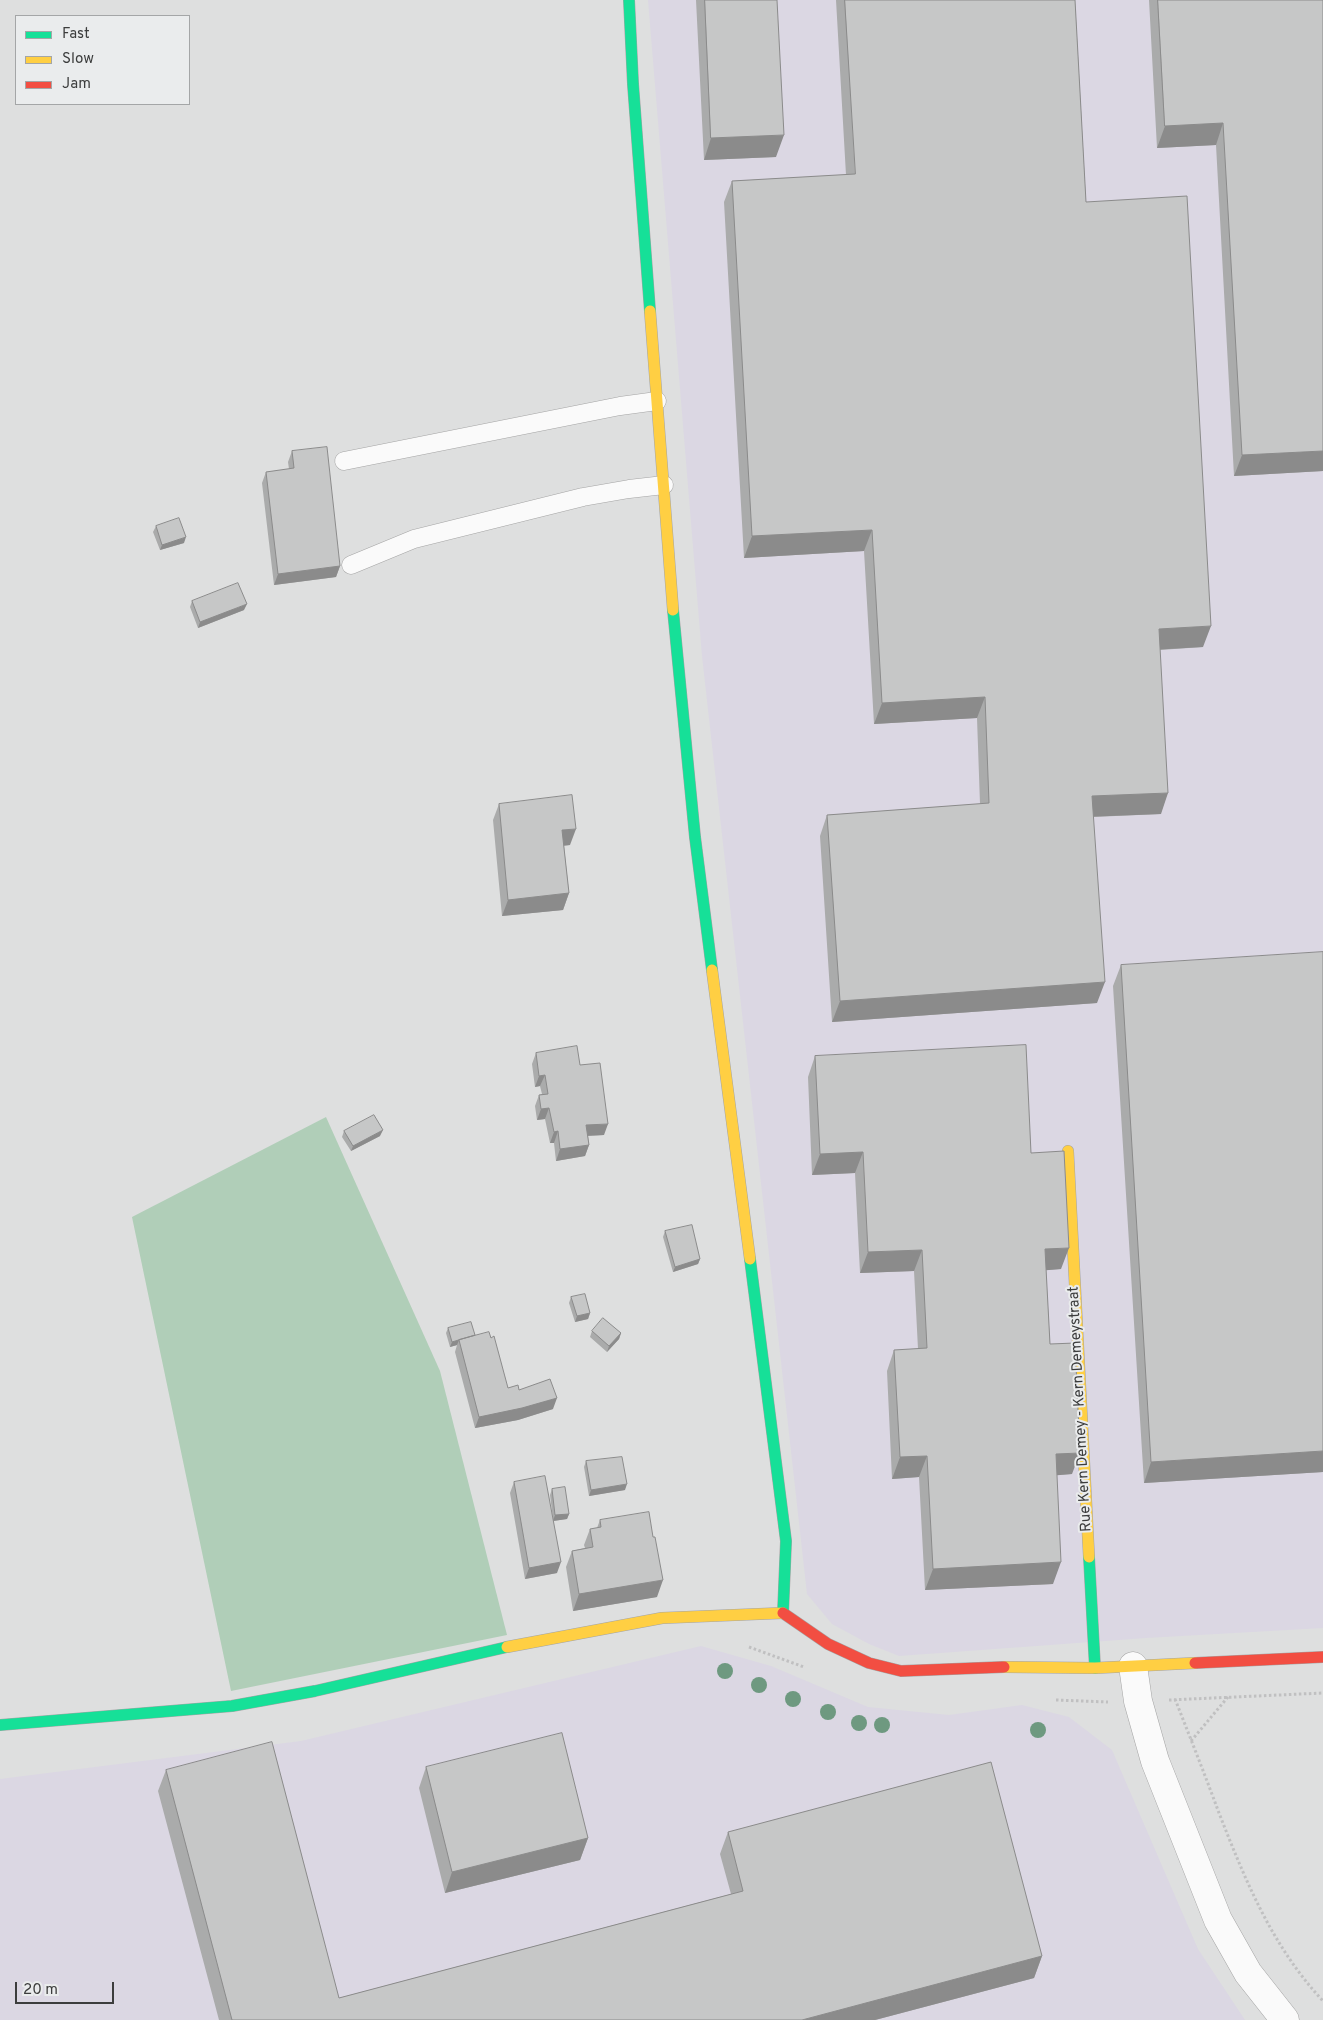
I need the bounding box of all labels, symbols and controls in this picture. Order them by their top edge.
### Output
legend [15,15,190,105]
text: Fast [62,25,90,44]
text: Slow [62,50,94,69]
text: Jam [62,75,91,94]
street label: Rue Kern Demey - Kern Demeystraat [1066,1286,1096,1532]
scale bar [18,1972,116,2004]
text: 20 m [23,1981,58,2000]

